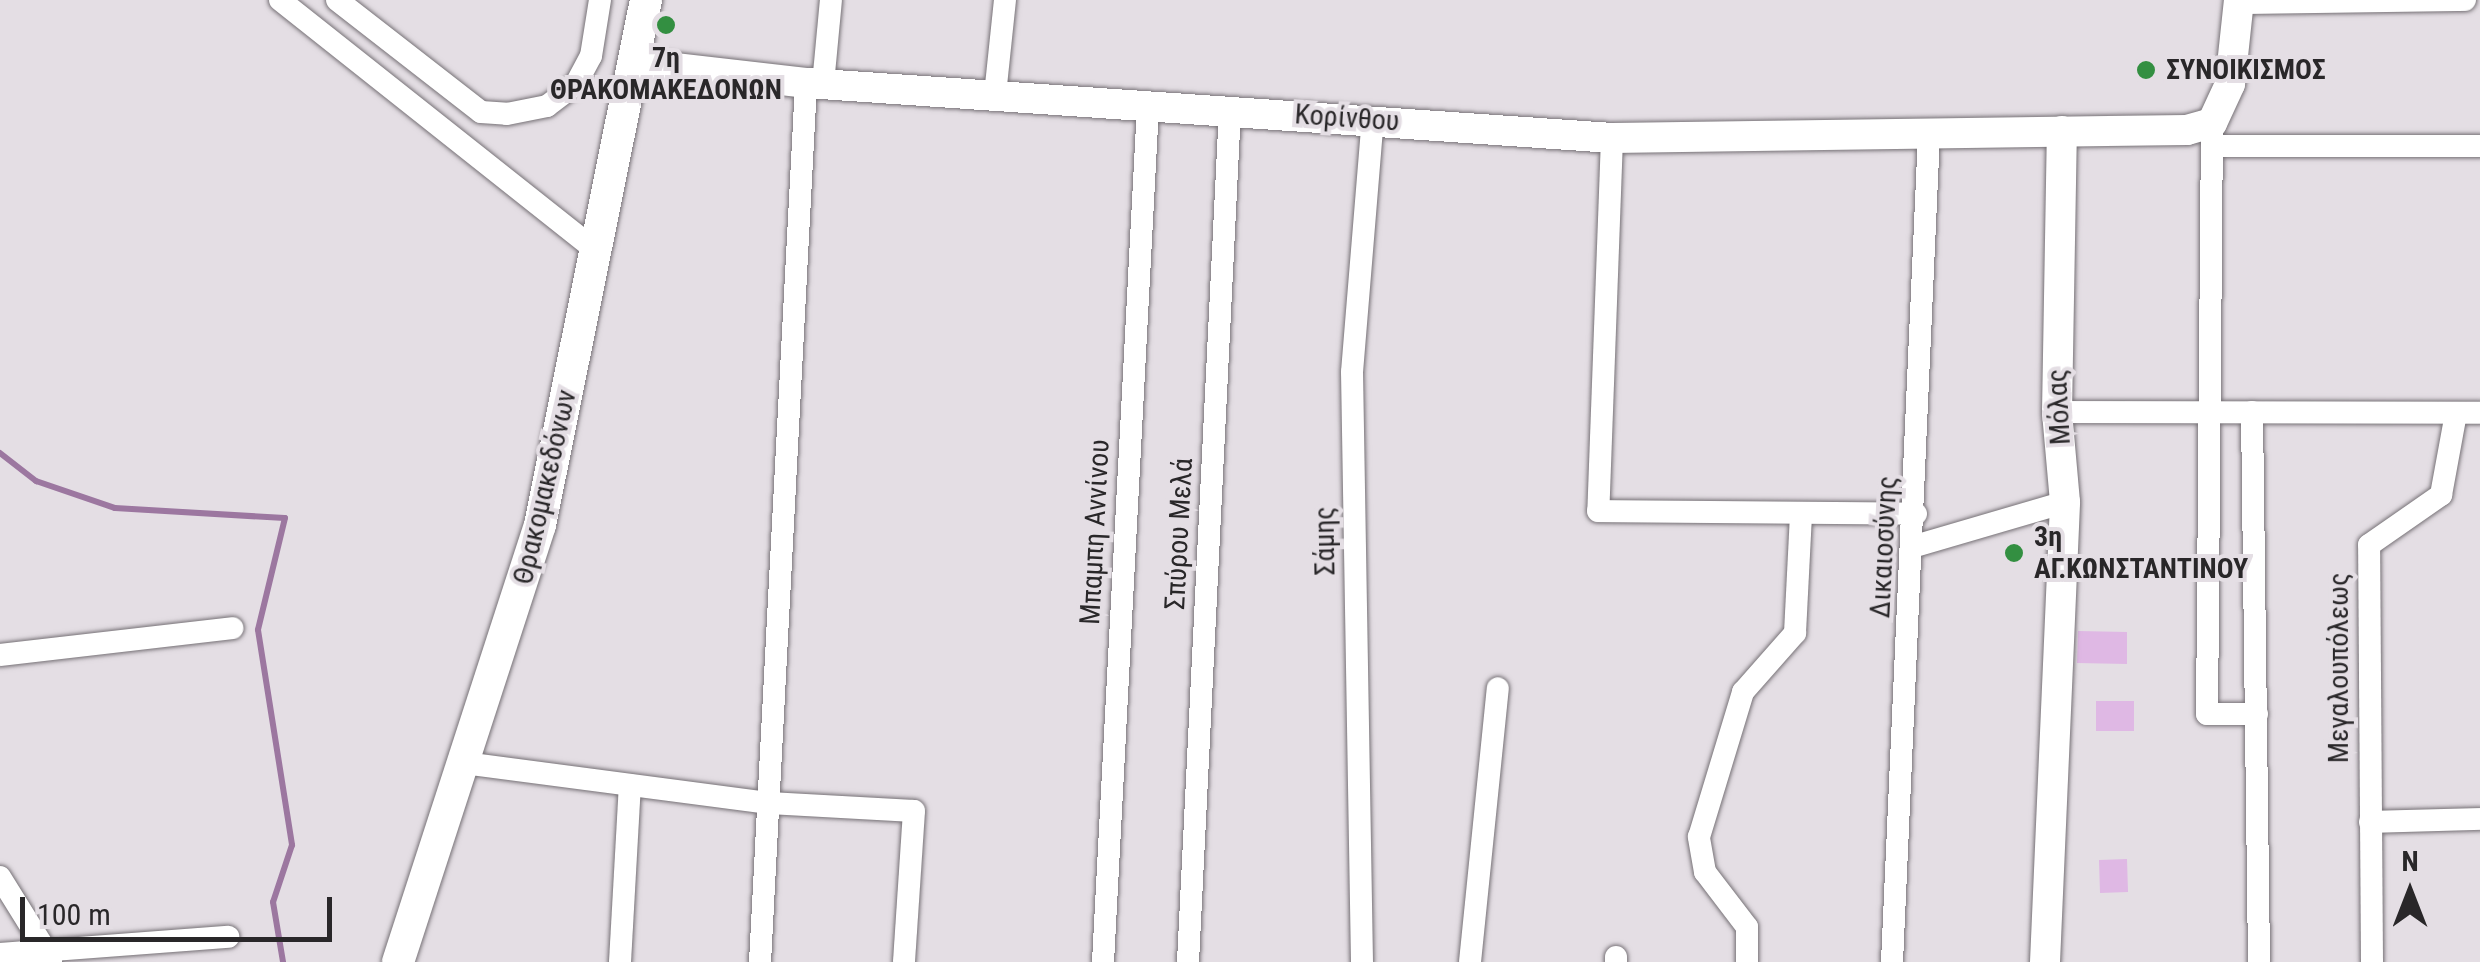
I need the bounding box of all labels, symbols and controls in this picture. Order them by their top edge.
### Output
marker: 7η ΘΡΑΚΟΜΑΚΕΔΟΝΩΝ [655,14,677,36]
place label: 7η ΘΡΑΚΟΜΑΚΕΔΟΝΩΝ [550,41,782,107]
place label: ΣΥΝΟΙΚΙΣΜΟΣ [2166,53,2326,87]
marker: ΣΥΝΟΙΚΙΣΜΟΣ [2135,59,2157,81]
street label: Κορίνθου [1294,98,1400,138]
street label: Μόλας [2040,368,2078,446]
street label: Θρακομακεδόνων [506,387,584,587]
street label: Μπαμπη Αννίνου [1073,438,1117,626]
street label: Σπύρου Μελά [1158,457,1200,611]
street label: Δικαιοσύνης [1864,475,1904,619]
street label: Σάμης [1308,506,1342,576]
place label: 3η ΑΓ.ΚΩΝΣΤΑΝΤΙΝΟΥ [2034,520,2248,586]
marker: 3η ΑΓ.ΚΩΝΣΤΑΝΤΙΝΟΥ [2003,542,2025,564]
street label: Μεγαλουπόλεως [2322,573,2356,763]
north arrow [2360,842,2460,942]
text: N [2401,845,2419,878]
scale bar [25,877,338,939]
text: 100 m [37,897,111,932]

